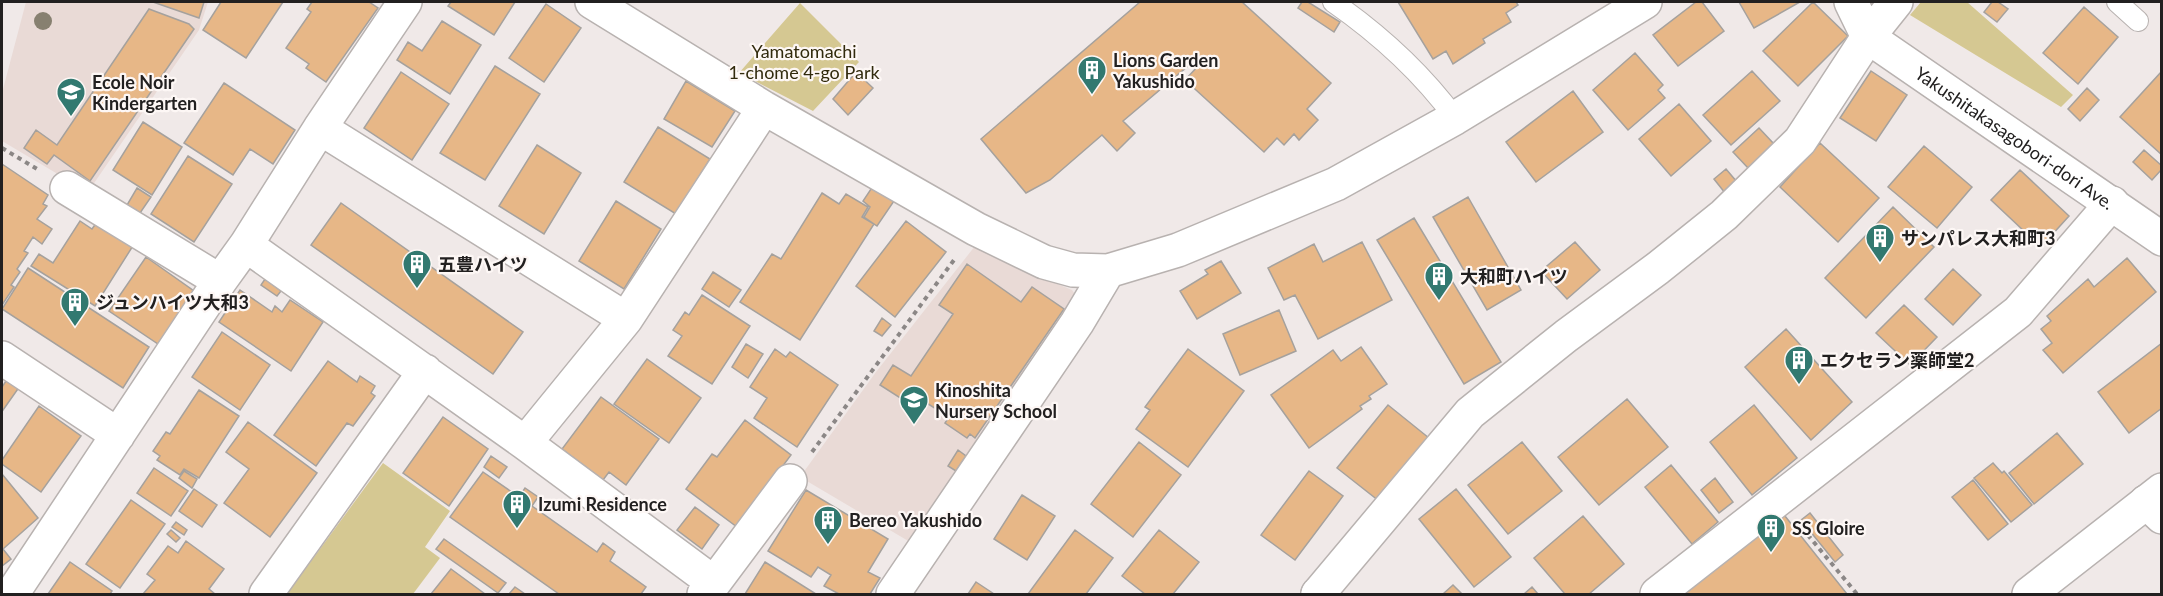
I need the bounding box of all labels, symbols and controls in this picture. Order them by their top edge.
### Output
park label: Yamatomachi 1-chome 4-go Park [728,40,880,83]
place label: Lions Garden Yakushido [1112,49,1218,92]
building icon: Lions Garden Yakushido [1076,54,1108,96]
street label: Yakushitakasagobori-dori Ave. [1911,62,2118,214]
place label: Ecole Noir Kindergarten [92,71,197,114]
school or university icon: Ecole Noir Kindergarten [55,76,87,118]
building icon: サンパレス大和町3 [1864,222,1896,264]
place label: サンパレス大和町3 [1901,227,2055,249]
building icon: 五豊ハイツ [401,248,433,290]
place label: 五豊ハイツ [438,253,528,275]
building icon: 大和町ハイツ [1423,260,1455,302]
place label: 大和町ハイツ [1460,265,1568,287]
building icon: ジュンハイツ大和3 [59,286,91,328]
place label: ジュンハイツ大和3 [96,291,249,313]
building icon: エクセラン薬師堂2 [1783,344,1815,386]
place label: エクセラン薬師堂2 [1820,349,1974,371]
place label: Kinoshita Nursery School [935,379,1057,422]
school or university icon: Kinoshita Nursery School [898,384,930,426]
building icon: Izumi Residence [501,488,533,530]
place label: Izumi Residence [538,493,667,515]
building icon: Bereo Yakushido [812,504,844,546]
place label: Bereo Yakushido [849,509,982,531]
building icon: SS Gloire [1755,512,1787,554]
place label: SS Gloire [1792,517,1865,539]

